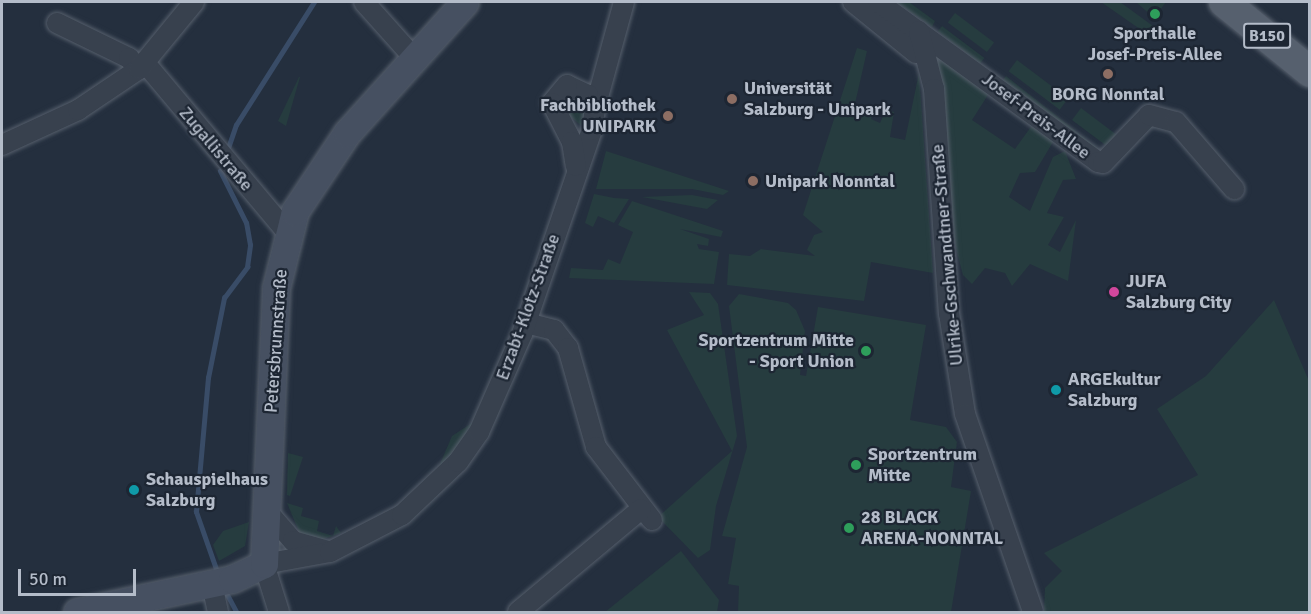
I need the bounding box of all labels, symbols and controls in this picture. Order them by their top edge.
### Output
marker: Sporthalle Josef-Preis-Allee [1148,7,1162,21]
place label: Sporthalle Josef-Preis-Allee [1088,23,1222,66]
road number: B150 [1243,23,1291,49]
marker: BORG Nonntal [1101,67,1115,81]
street label: Josef-Preis-Allee [978,68,1094,164]
place label: Universität Salzburg - Unipark [744,78,891,121]
place label: BORG Nonntal [1052,83,1164,105]
marker: Universität Salzburg - Unipark [725,92,739,106]
place label: Fachbibliothek UNIPARK [540,95,656,138]
street label: Zugallistraße [175,102,257,196]
marker: Fachbibliothek UNIPARK [661,109,675,123]
street label: Ulrike-Gschwandtner-Straße [927,143,967,367]
place label: Unipark Nonntal [765,170,895,192]
marker: Unipark Nonntal [746,174,760,188]
street label: Erzabt-Klotz-Straße [492,231,564,383]
street label: Petersbrunnstraße [260,268,292,414]
place label: JUFA Salzburg City [1126,271,1231,314]
marker: JUFA Salzburg City [1107,285,1121,299]
place label: Sportzentrum Mitte - Sport Union [699,330,854,372]
marker: Sportzentrum Mitte - Sport Union [859,344,873,358]
place label: ARGEkultur Salzburg [1068,369,1161,412]
marker: ARGEkultur Salzburg [1049,383,1063,397]
place label: Sportzentrum Mitte [868,444,977,486]
marker: Sportzentrum Mitte [849,458,863,472]
place label: Schauspielhaus Salzburg [146,469,268,512]
marker: Schauspielhaus Salzburg [127,483,141,497]
place label: 28 BLACK ARENA-NONNTAL [861,507,1003,550]
marker: 28 BLACK ARENA-NONNTAL [842,521,856,535]
scale bar [21,557,140,595]
text: 50 m [29,568,67,590]

